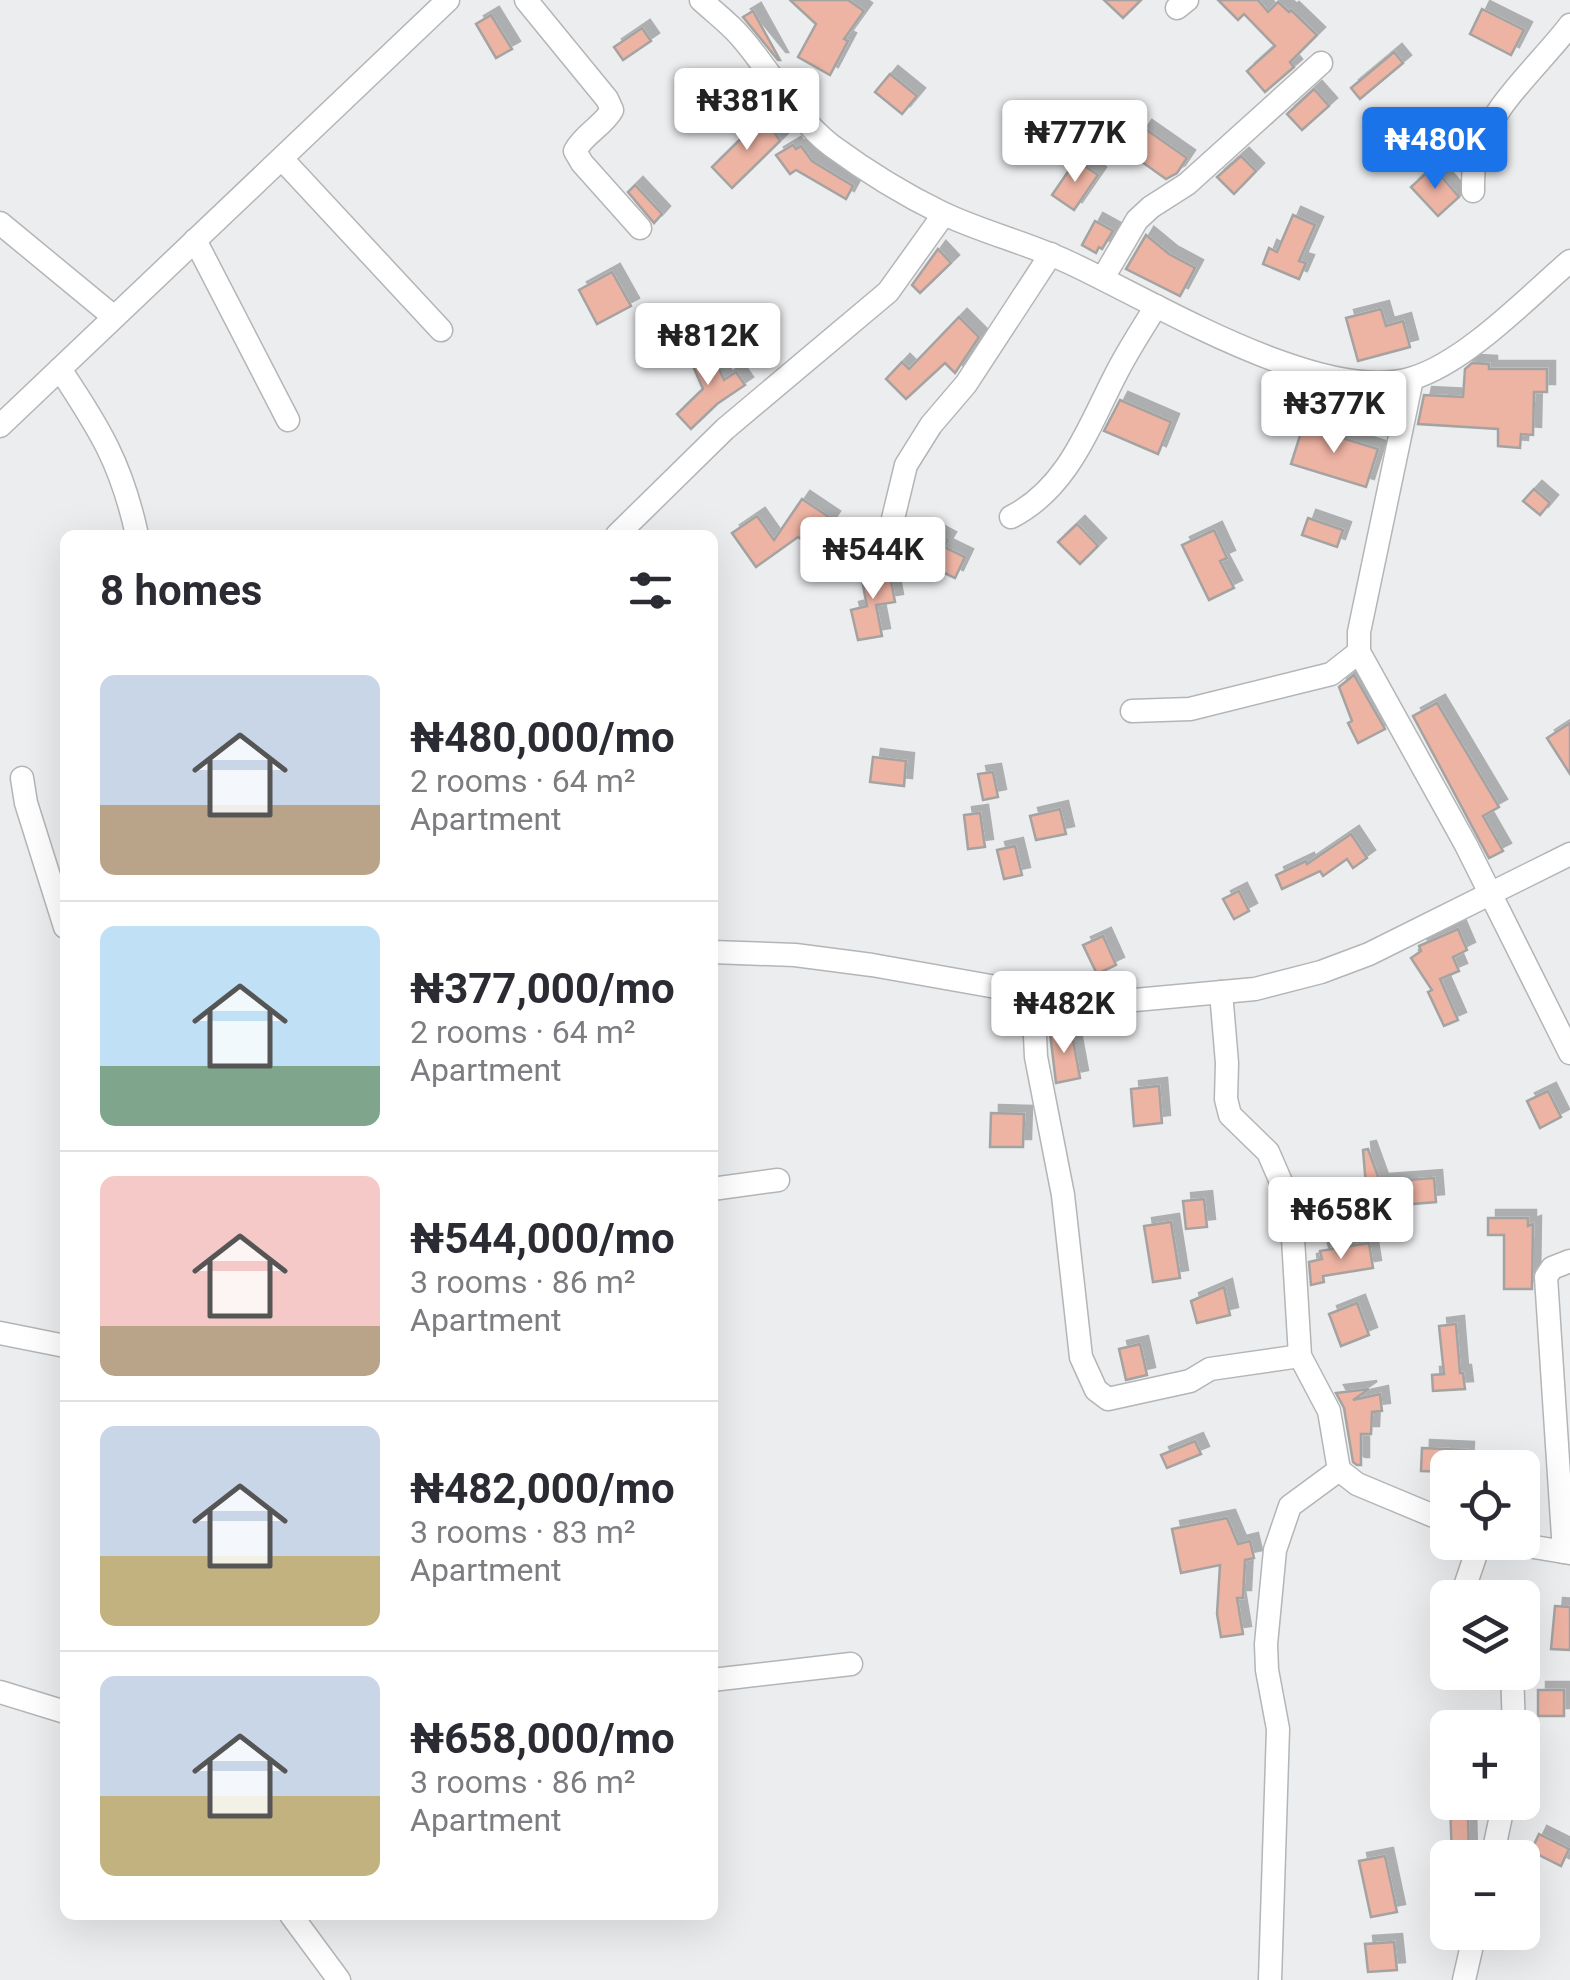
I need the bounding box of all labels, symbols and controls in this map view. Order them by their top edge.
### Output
pin: ₦381K [677,68,817,153]
text: ₦381K [696,81,798,119]
pin: ₦777K [1005,100,1145,185]
pin: ₦480K [1365,107,1505,192]
text: ₦777K [1024,113,1126,151]
text: ₦480K [1384,120,1486,158]
pin: ₦812K [638,303,778,388]
text: ₦812K [657,316,759,354]
pin: ₦377K [1264,371,1404,456]
text: ₦377K [1283,384,1385,422]
pin: ₦544K [803,517,943,602]
text: ₦544K [822,530,924,568]
icon: filters [623,563,678,618]
text: 8 homes [100,566,262,615]
text: ₦480,000/mo [410,713,675,762]
icon: home [180,715,300,835]
text: 2 rooms · 64 m² [410,762,635,800]
text: Apartment [410,800,562,838]
text: ₦377,000/mo [410,964,675,1013]
icon: home [180,966,300,1086]
pin: ₦482K [994,971,1134,1056]
text: ₦482K [1013,984,1115,1022]
text: 2 rooms · 64 m² [410,1013,635,1051]
text: Apartment [410,1051,562,1089]
pin: ₦658K [1271,1177,1411,1262]
text: ₦658K [1290,1190,1392,1228]
text: ₦544,000/mo [410,1214,675,1263]
icon: home [180,1216,300,1336]
text: 3 rooms · 86 m² [410,1263,635,1301]
text: Apartment [410,1301,562,1339]
map controls [1430,1450,1540,1950]
button: locate [1430,1450,1540,1560]
text: ₦482,000/mo [410,1464,675,1513]
icon: home [180,1466,300,1586]
text: 3 rooms · 83 m² [410,1513,635,1551]
text: Apartment [410,1551,562,1589]
button: layers [1430,1580,1540,1690]
button: + [1430,1710,1540,1820]
text: ₦658,000/mo [410,1714,675,1763]
icon: home [180,1716,300,1836]
text: 3 rooms · 86 m² [410,1763,635,1801]
text: Apartment [410,1801,562,1839]
button: − [1430,1840,1540,1950]

